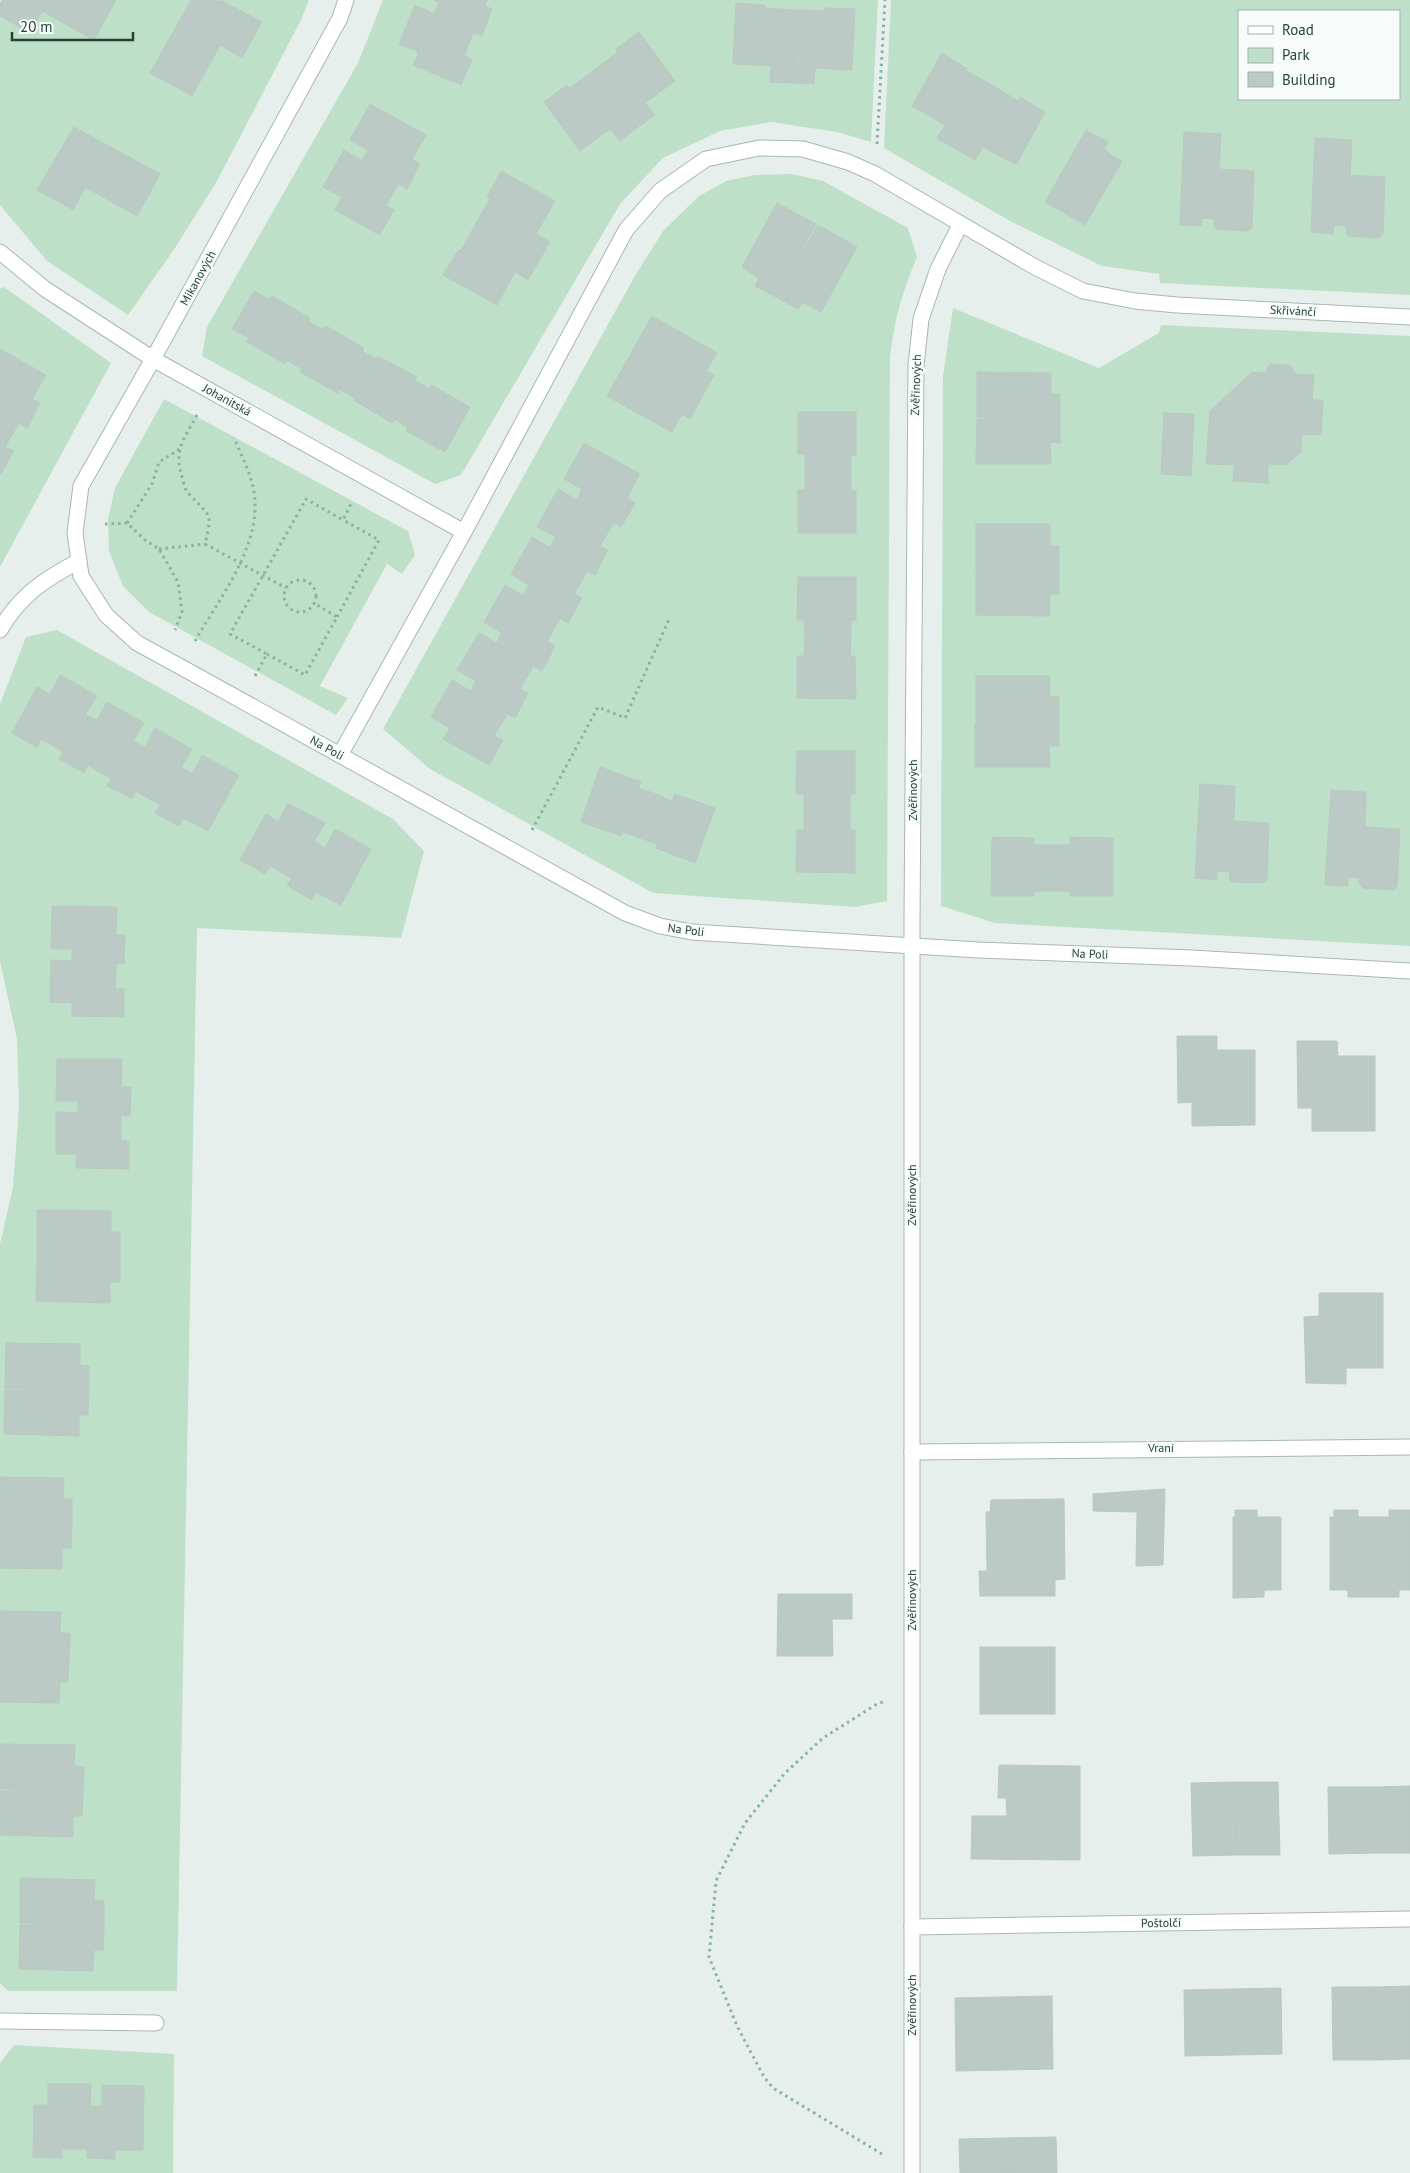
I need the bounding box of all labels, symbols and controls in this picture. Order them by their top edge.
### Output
scale bar [12,10,134,42]
legend [1238,10,1400,100]
text: 20 m [20,17,53,36]
text: Road [1282,20,1314,39]
text: Park [1282,45,1310,64]
text: Building [1282,70,1336,89]
street label: Mikanových [176,248,219,308]
street label: Skřivánčí [1269,302,1317,319]
street label: Zvěřinových [907,354,924,416]
street label: Johanitská [200,380,254,419]
street label: Na Poli [308,732,347,763]
street label: Zvěřinových [905,759,920,821]
street label: Na Poli [667,920,705,939]
street label: Na Poli [1071,945,1109,962]
street label: Zvěřinových [904,1164,919,1226]
street label: Vraní [1147,1440,1174,1455]
street label: Zvěřinových [904,1569,919,1631]
street label: Poštolčí [1141,1915,1181,1930]
street label: Zvěřinových [904,1974,919,2036]

